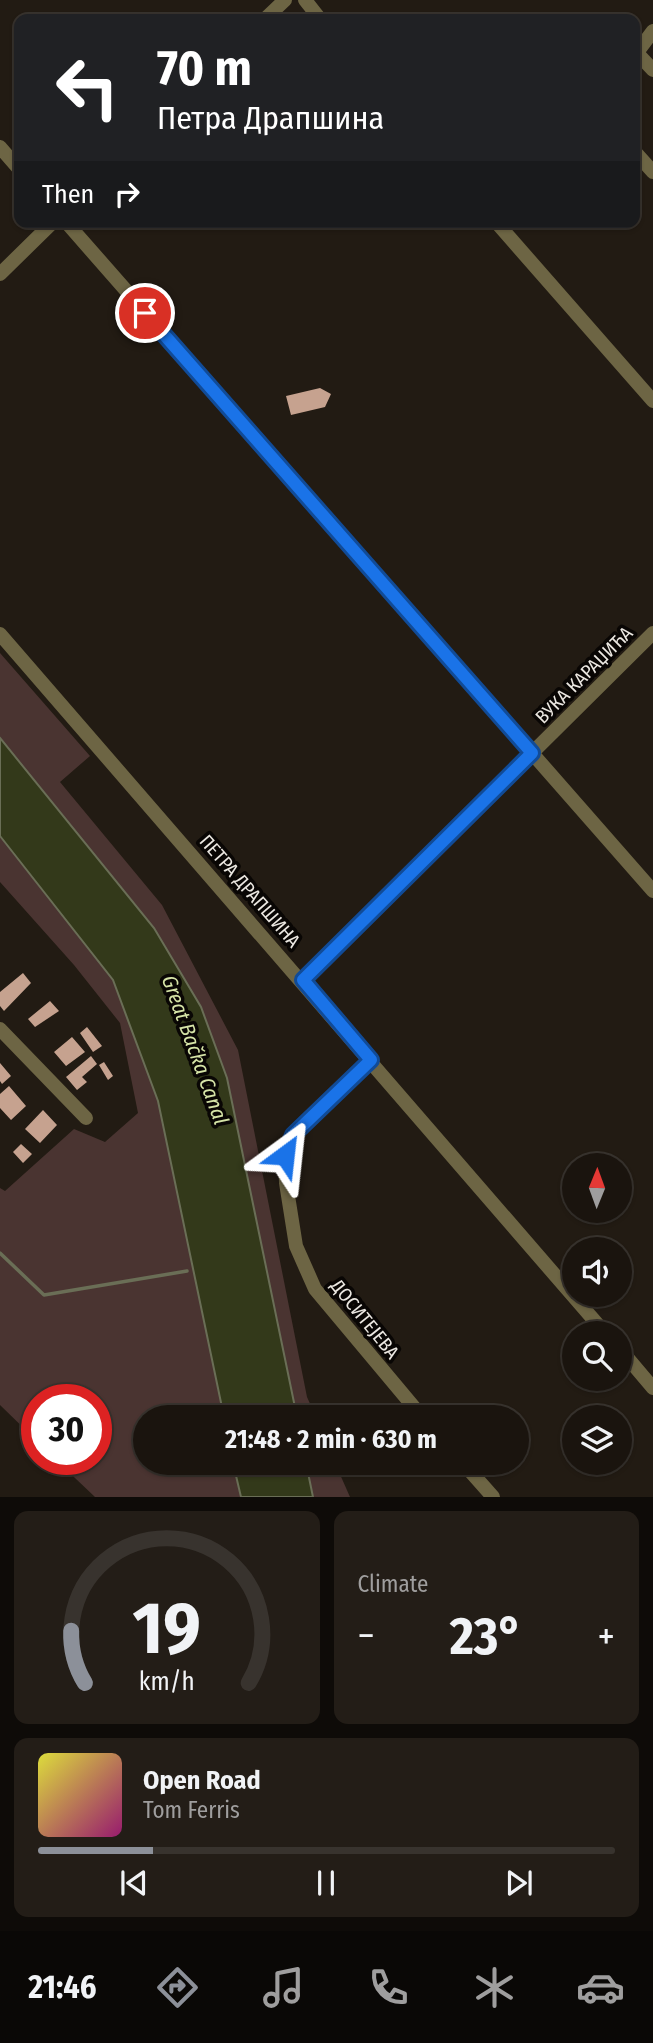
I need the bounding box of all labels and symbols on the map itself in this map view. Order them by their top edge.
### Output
pin [115,283,175,343]
street label: ВУКА КАРАЏИЋА [531,622,637,728]
street label: ПЕТРА ДРАПШИНА [195,830,305,952]
water label: Great Bačka Canal [156,972,234,1128]
position arrow [248,1118,322,1192]
north arrow [562,1153,632,1223]
street label: ДОСИТЕЈЕВА [325,1274,404,1363]
speed limit sign: 30 [21,1384,112,1475]

